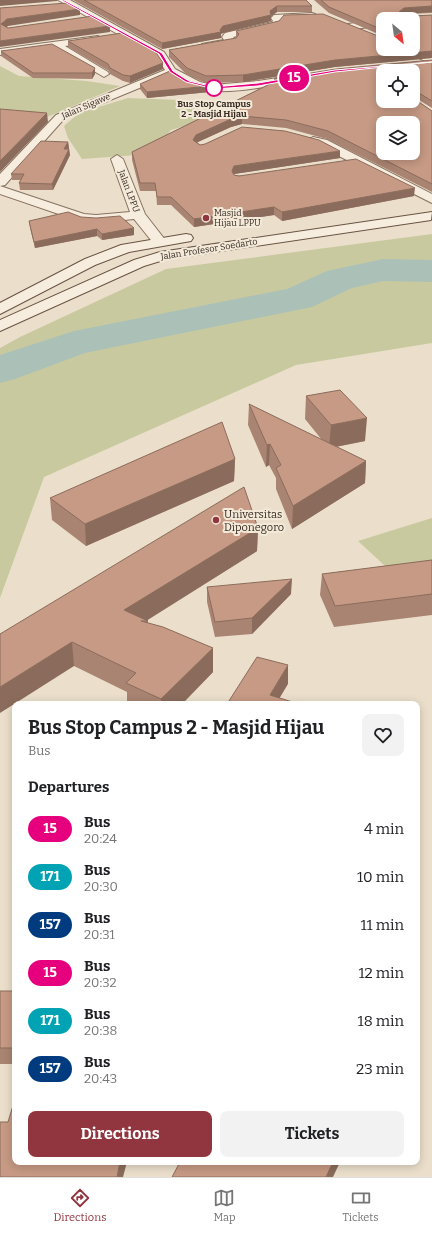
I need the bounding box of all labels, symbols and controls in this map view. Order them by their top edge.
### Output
north arrow [376,12,420,56]
map controls [376,12,420,160]
button: locate [376,64,420,108]
line badge: 15 [276,65,312,91]
text: 15 [287,69,301,86]
marker: Bus Stop Campus 2 - Masjid Hijau [205,79,223,97]
street label: Jalan Sigawe [59,91,112,121]
place label: Bus Stop Campus 2 - Masjid Hijau [177,99,251,119]
button: layers [376,116,420,160]
street label: Jalan LPPU [116,167,142,214]
place label: Masjid Hijau LPPU [214,208,261,228]
marker: Masjid Hijau LPPU [201,213,211,223]
street label: Jalan Profesor Soedarto [159,236,258,262]
place label: Universitas Diponegoro [224,508,284,534]
marker: Universitas Diponegoro [211,515,221,525]
button: heart [362,714,404,756]
text: Bus Stop Campus 2 - Masjid Hijau [28,716,324,739]
text: Bus [28,743,50,758]
text: Departures [28,778,109,796]
text: Bus [84,813,110,831]
text: 15 [43,820,57,837]
text: 4 min [364,820,404,838]
text: 20:24 [84,831,117,846]
text: Bus [84,861,110,879]
text: 171 [40,868,60,885]
text: 10 min [357,868,404,886]
text: 20:30 [84,879,118,894]
text: Bus [84,909,110,927]
text: 157 [40,916,60,933]
text: 11 min [361,916,404,934]
text: 20:31 [84,927,115,942]
text: Bus [84,957,110,975]
text: 15 [43,964,57,981]
text: 12 min [358,964,404,982]
text: 20:32 [84,975,117,990]
text: Bus [84,1005,110,1023]
text: 171 [40,1012,60,1029]
text: 18 min [358,1012,404,1030]
text: 20:38 [84,1023,117,1038]
text: Bus [84,1053,110,1071]
text: 157 [40,1060,60,1077]
text: 23 min [356,1060,404,1078]
text: 20:43 [84,1071,117,1086]
button: Directions [28,1111,212,1157]
button: Tickets [220,1111,404,1157]
tab: Directions [53,1187,106,1224]
tab: Map [213,1187,236,1224]
tab: Tickets [343,1187,378,1224]

